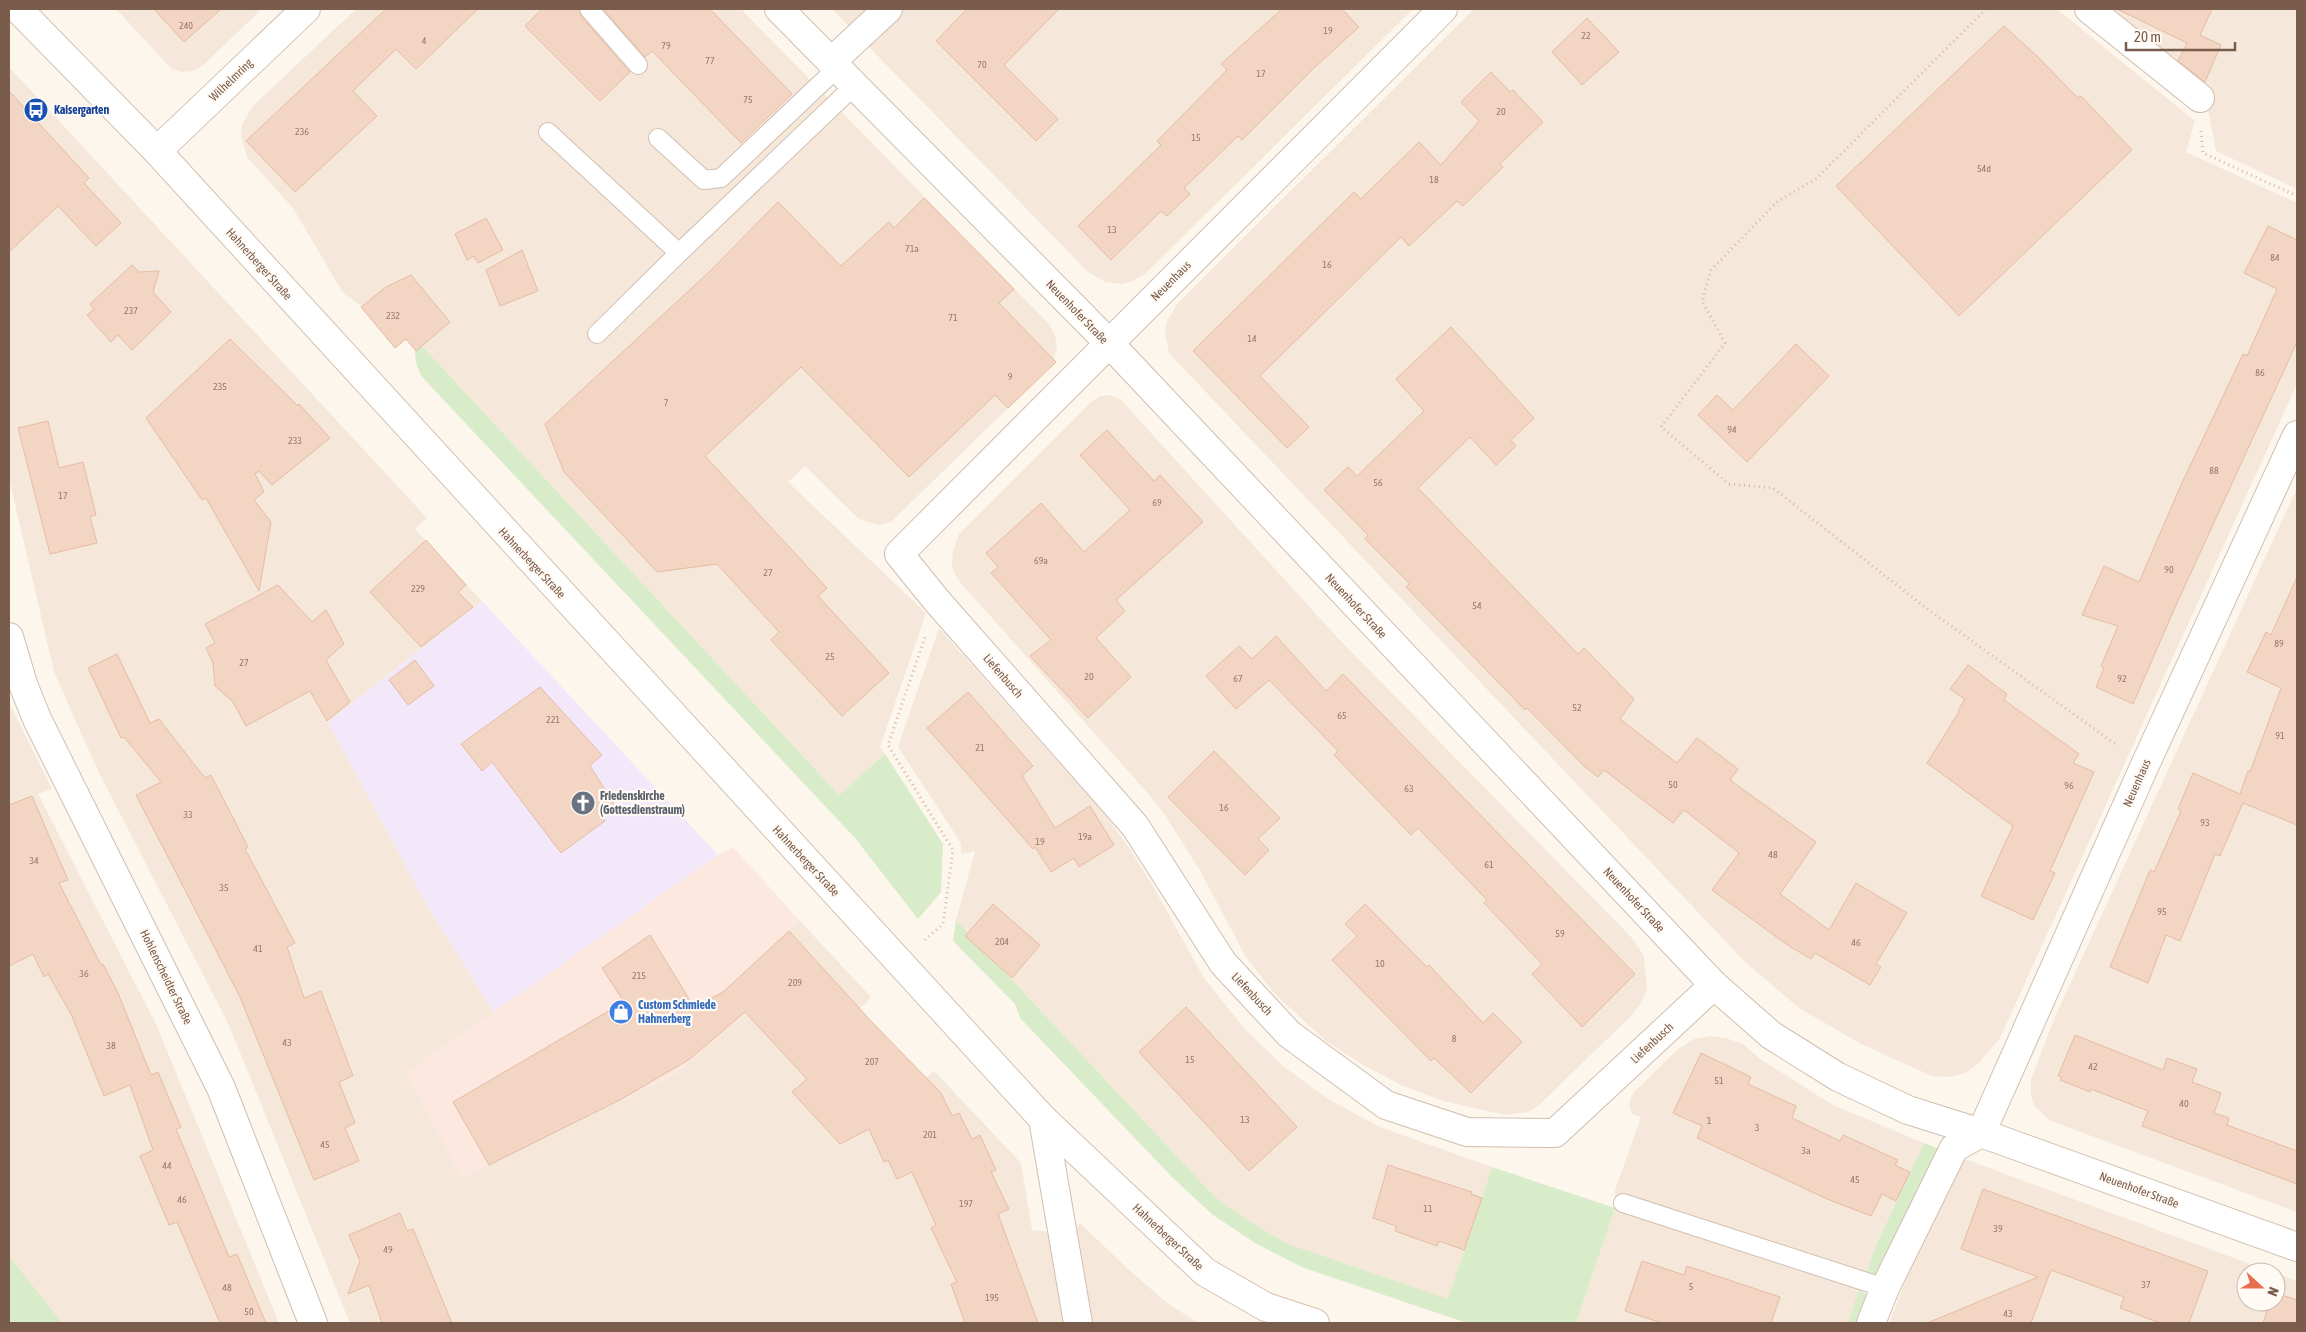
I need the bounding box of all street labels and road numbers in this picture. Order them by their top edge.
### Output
street label: Wilhelmring [206,55,256,104]
street label: Hahnerberger Straße [223,225,295,303]
street label: Neuenhaus [1148,258,1194,304]
street label: Neuenhofer Straße [1043,277,1111,347]
street label: Hahnerberger Straße [496,525,568,601]
street label: Neuenhofer Straße [1322,571,1390,641]
street label: Liefenbusch [980,651,1026,701]
street label: Neuenhaus [2120,757,2154,809]
street label: Hahnerberger Straße [770,823,842,899]
street label: Neuenhofer Straße [1600,865,1668,935]
street label: Hohlenscheidter Straße [137,927,195,1027]
street label: Liefenbusch [1229,970,1275,1018]
street label: Liefenbusch [1628,1020,1676,1066]
street label: Neuenhofer Straße [2097,1169,2181,1211]
street label: Hahnerberger Straße [1130,1201,1206,1273]

